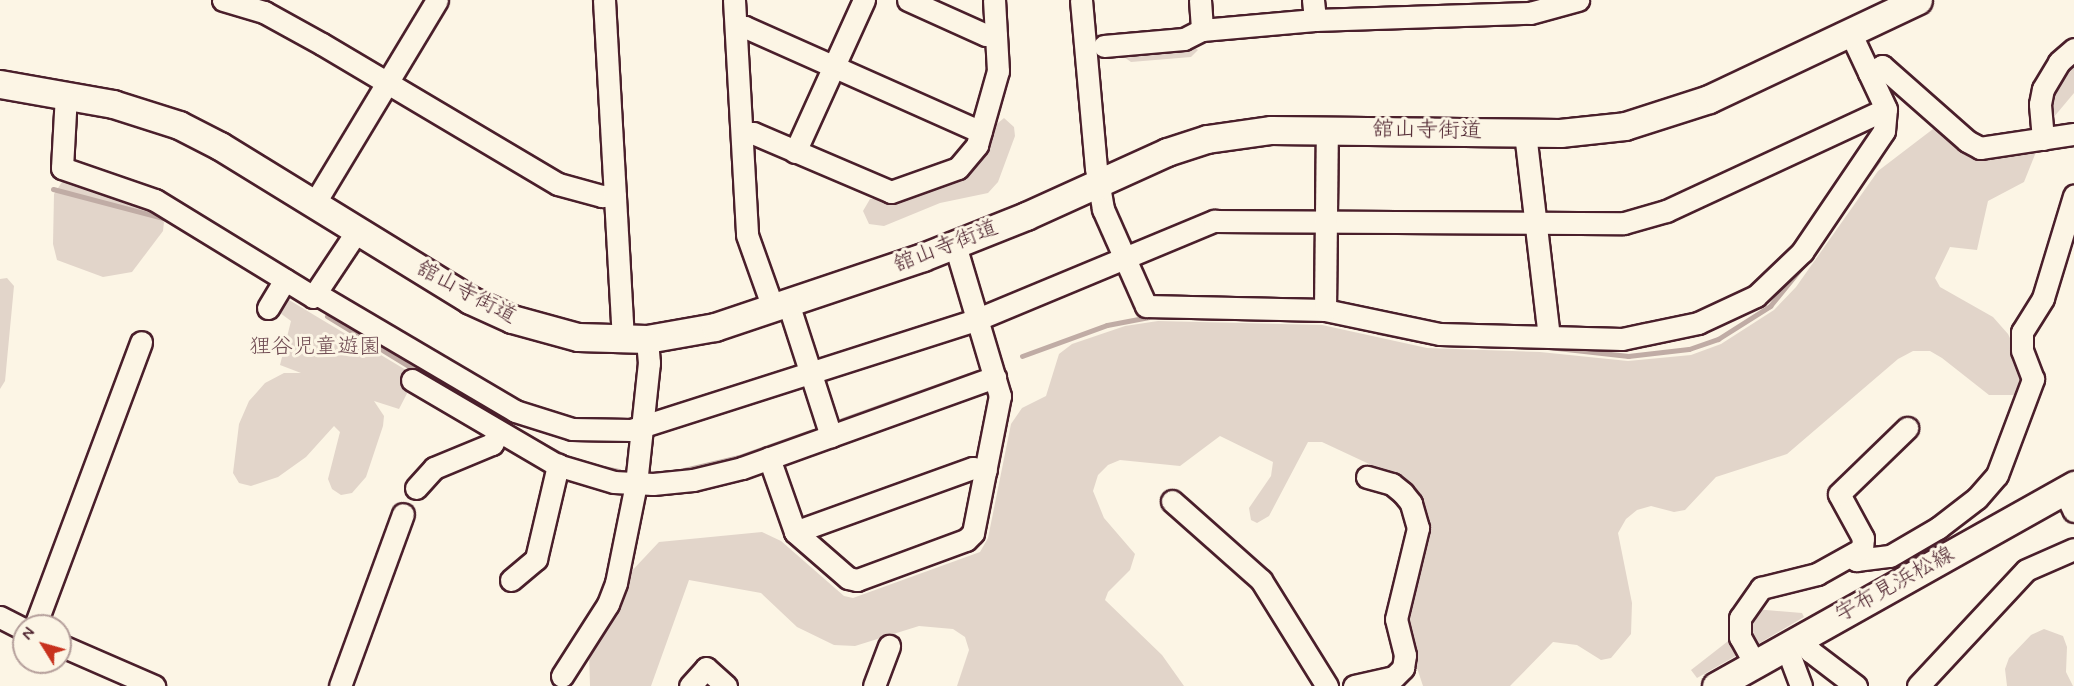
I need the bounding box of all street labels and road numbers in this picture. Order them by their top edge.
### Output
street label: 舘山寺街道 [1372,117,1482,145]
street label: 舘山寺街道 [890,215,1002,279]
street label: 舘山寺街道 [411,256,521,330]
street label: 宇布見浜松線 [1831,541,1959,629]

